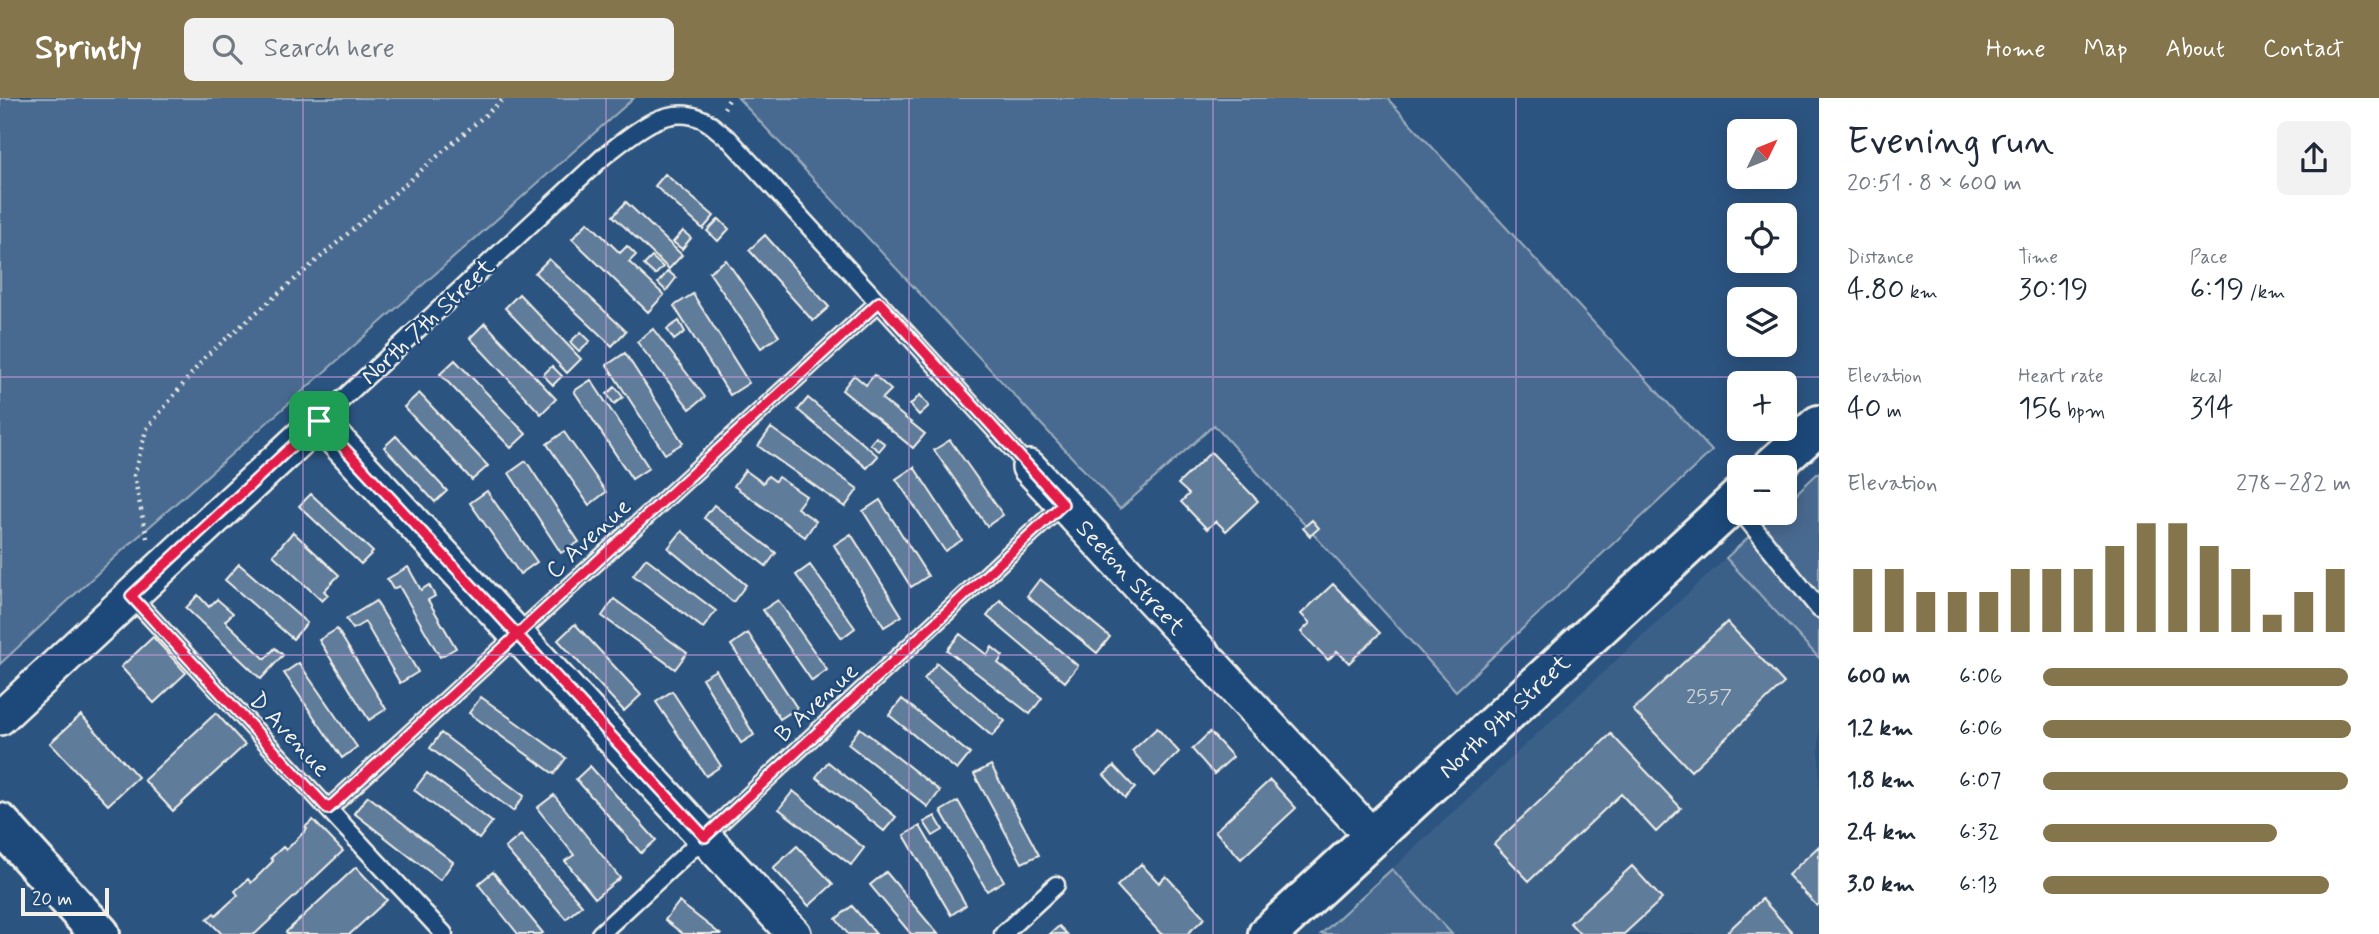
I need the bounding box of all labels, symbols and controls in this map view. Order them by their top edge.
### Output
search box [184,18,674,81]
text: Sprintly [35,27,142,71]
icon: search [208,30,246,68]
text: Search here [264,32,395,66]
text: Home [1986,34,2046,65]
text: Map [2084,34,2128,65]
text: About [2166,34,2225,65]
text: Contact [2263,34,2344,65]
text: Evening run [1847,118,2054,167]
north arrow [1727,119,1797,189]
map controls [1727,119,1797,525]
button: share [2277,121,2351,195]
text: 20:51 · 8 × 600 m [1847,169,2022,199]
button: locate [1727,203,1797,273]
text: Distance [1847,245,1914,270]
text: Time [2018,245,2058,270]
text: Pace [2190,245,2227,270]
street label: North 7th Street [354,252,502,392]
text: 4.80 [1847,270,1905,309]
text: 30:19 [2018,270,2088,309]
text: 6:19 [2190,270,2244,309]
text: km [1905,280,1938,305]
text: /km [2244,280,2285,305]
button: layers [1727,287,1797,357]
text: Elevation [1847,364,1922,389]
text: Heart rate [2018,364,2104,389]
text: kcal [2190,364,2222,389]
button: + [1727,371,1797,441]
text: 40 [1847,389,1882,428]
text: 156 [2018,389,2062,428]
text: 314 [2190,389,2234,428]
pin [289,391,349,451]
text: m [1882,399,1902,424]
text: bpm [2062,399,2105,424]
icon: arrive [300,402,338,440]
button: − [1727,455,1797,525]
text: Elevation [1847,469,1938,499]
text: 278–282 m [2236,469,2351,499]
street label: C Avenue [540,492,638,586]
street label: Seeton Street [1068,514,1191,642]
street label: North 9th Street [1433,648,1578,786]
street label: B Avenue [769,656,866,750]
text: 600 m [1847,662,1910,692]
text: 6:06 [1959,662,2003,692]
house number: 2557 [1686,683,1732,711]
street label: D Avenue [242,686,336,784]
text: 1.2 km [1847,714,1913,744]
text: 6:06 [1959,714,2003,744]
text: 1.8 km [1847,766,1915,796]
text: 6:07 [1959,766,2001,796]
text: 2.4 km [1847,818,1916,848]
text: 6:32 [1959,818,1999,848]
text: 3.0 km [1847,870,1915,900]
text: 6:13 [1959,870,1997,900]
scale bar [21,885,108,917]
text: 20 m [32,887,72,912]

